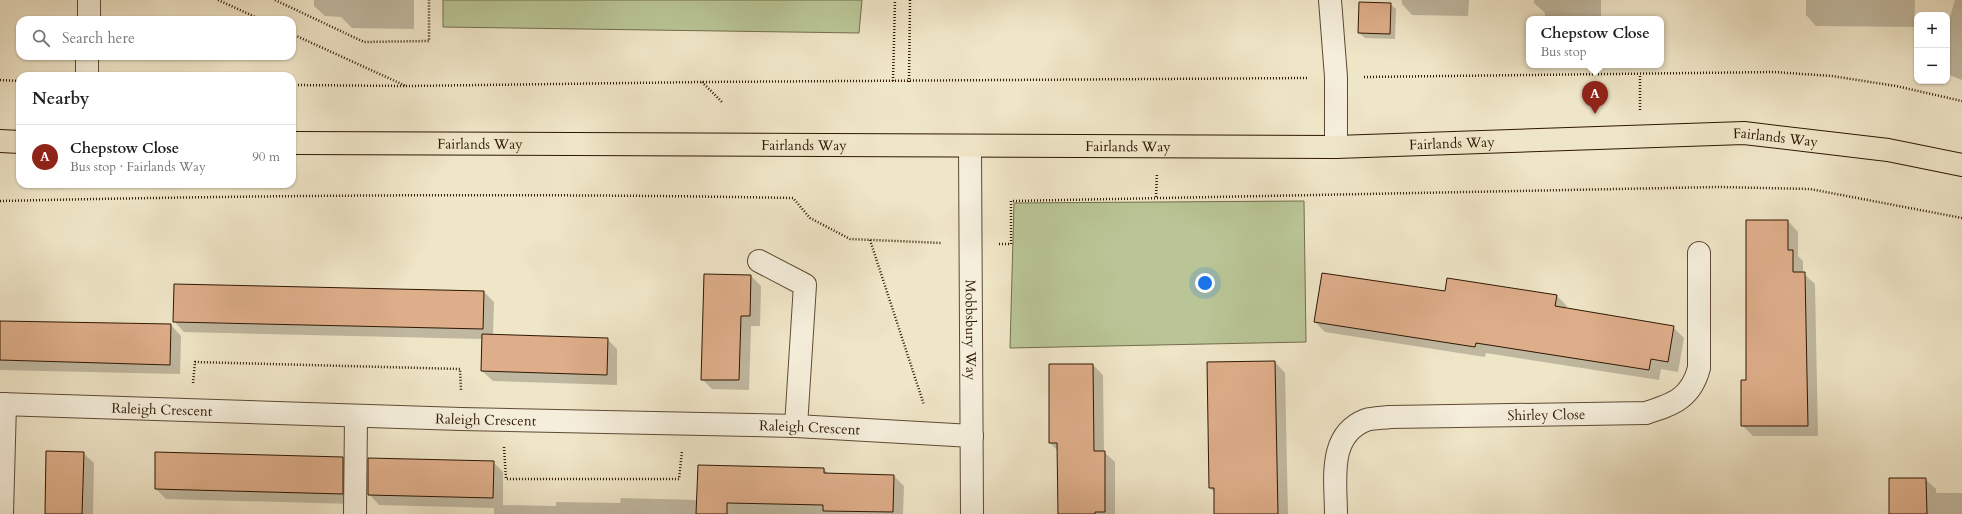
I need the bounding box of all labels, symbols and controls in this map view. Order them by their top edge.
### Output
map controls [1914,12,1950,84]
button: + [1914,12,1950,48]
search box [16,16,296,60]
popup [1526,16,1664,68]
text: Chepstow Close [1540,23,1650,43]
icon: search [30,27,52,49]
text: Search here [62,28,135,48]
text: Bus stop [1540,43,1587,61]
button: − [1914,48,1950,84]
pin: A [1582,81,1608,114]
text: Nearby [32,87,89,110]
street label: Fairlands Way [1733,124,1820,152]
street label: Fairlands Way [1409,133,1496,154]
street label: Fairlands Way [437,135,523,154]
street label: Fairlands Way [761,136,847,155]
street label: Fairlands Way [1085,137,1171,156]
text: Chepstow Close [70,138,179,158]
text: A [40,148,50,166]
text: 90 m [252,148,280,166]
text: Bus stop · Fairlands Way [70,158,206,176]
your location [1195,273,1215,293]
street label: Mobbsbury Way [961,279,980,381]
street label: Raleigh Crescent [111,399,213,421]
street label: Shirley Close [1507,405,1585,425]
street label: Raleigh Crescent [435,409,537,431]
street label: Raleigh Crescent [759,416,861,440]

